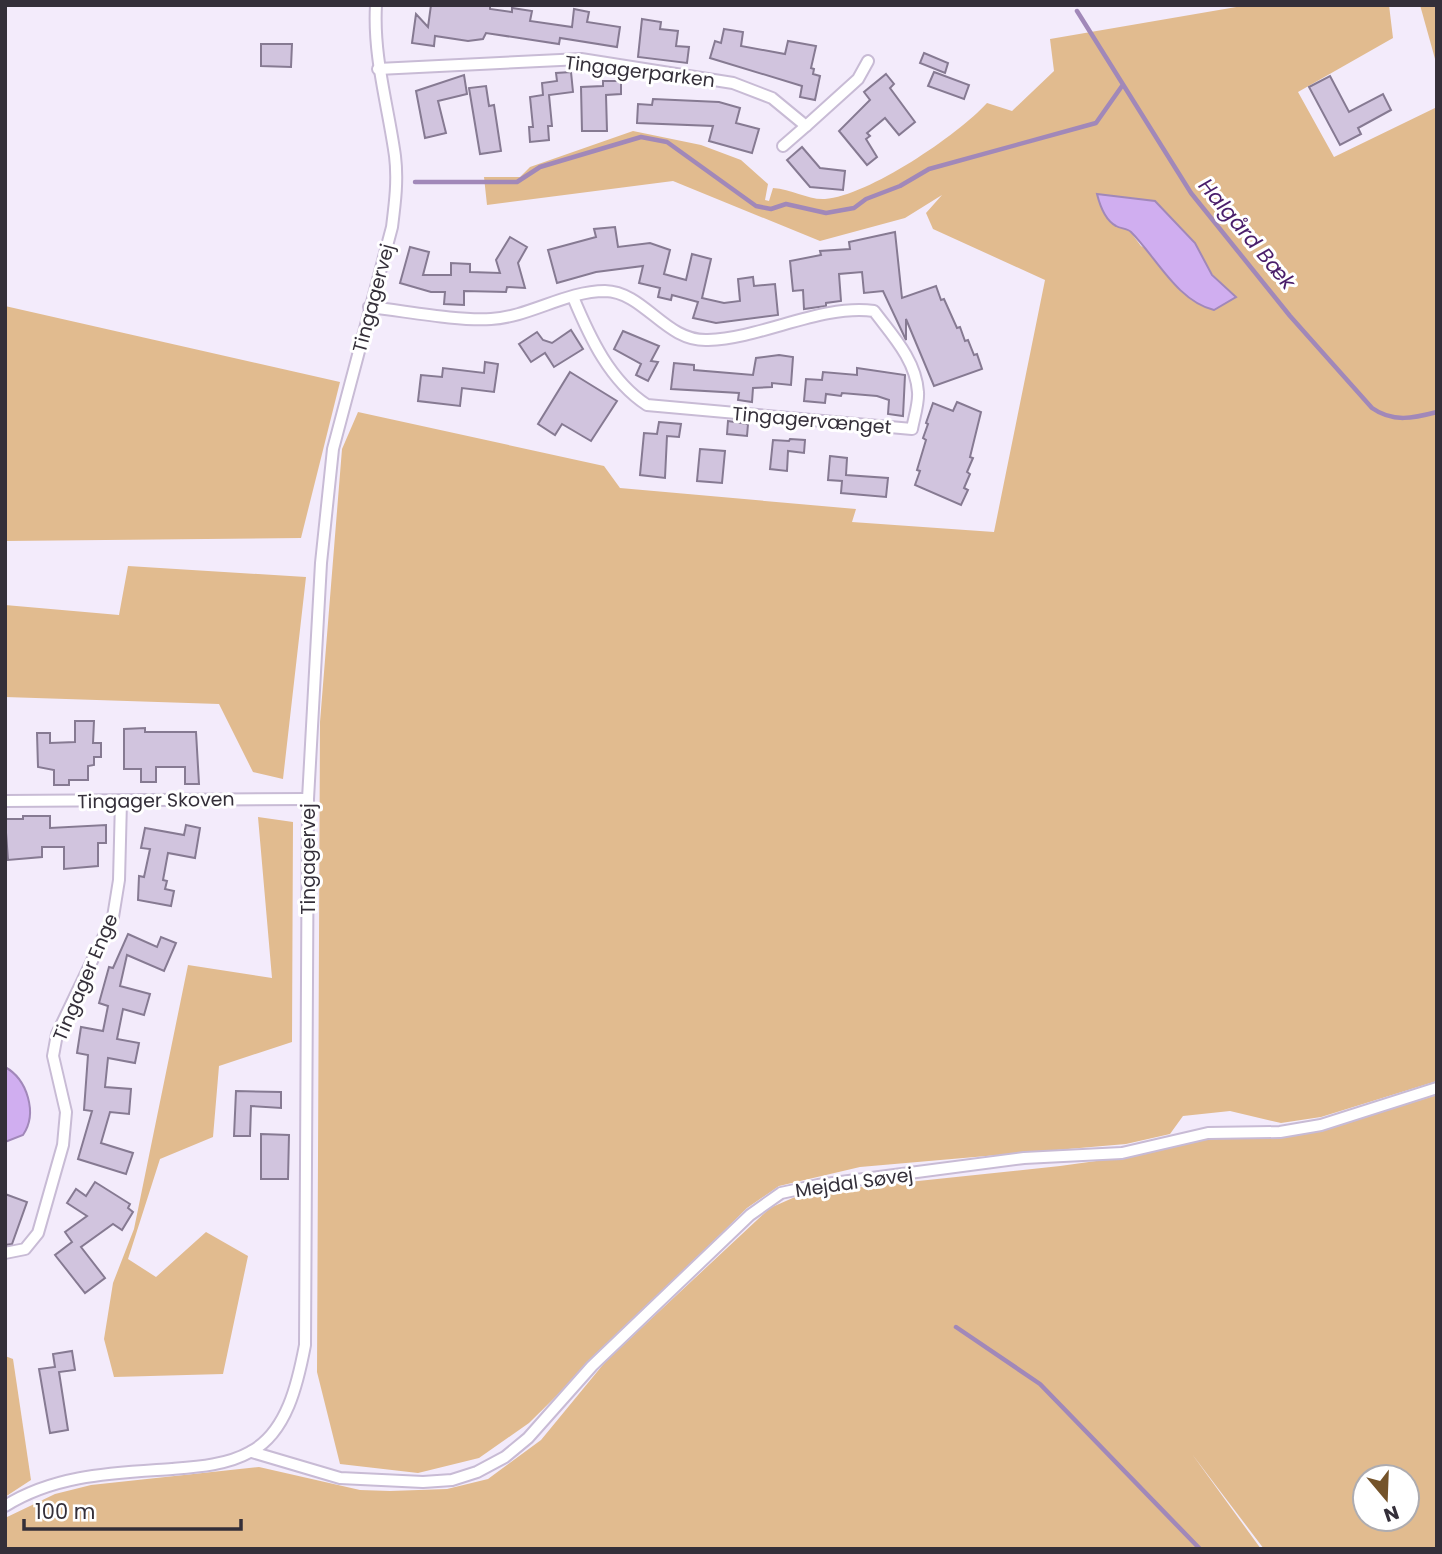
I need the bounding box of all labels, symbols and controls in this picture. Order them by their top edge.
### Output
street label: Tingagerparken [563,49,717,94]
water label: Halgård Bæk [1192,172,1303,296]
street label: Tingagervej [346,241,401,356]
street label: Tingagervænget [731,400,893,441]
street label: Tingager Skoven [77,786,235,815]
street label: Tingagervej [295,803,322,915]
street label: Tingager Enge [46,909,124,1045]
street label: Mejdal Søvej [793,1161,915,1204]
north arrow [1351,1463,1421,1533]
scale bar [24,1488,242,1532]
text: 100 m [35,1497,95,1526]
text: N [1380,1499,1403,1529]

